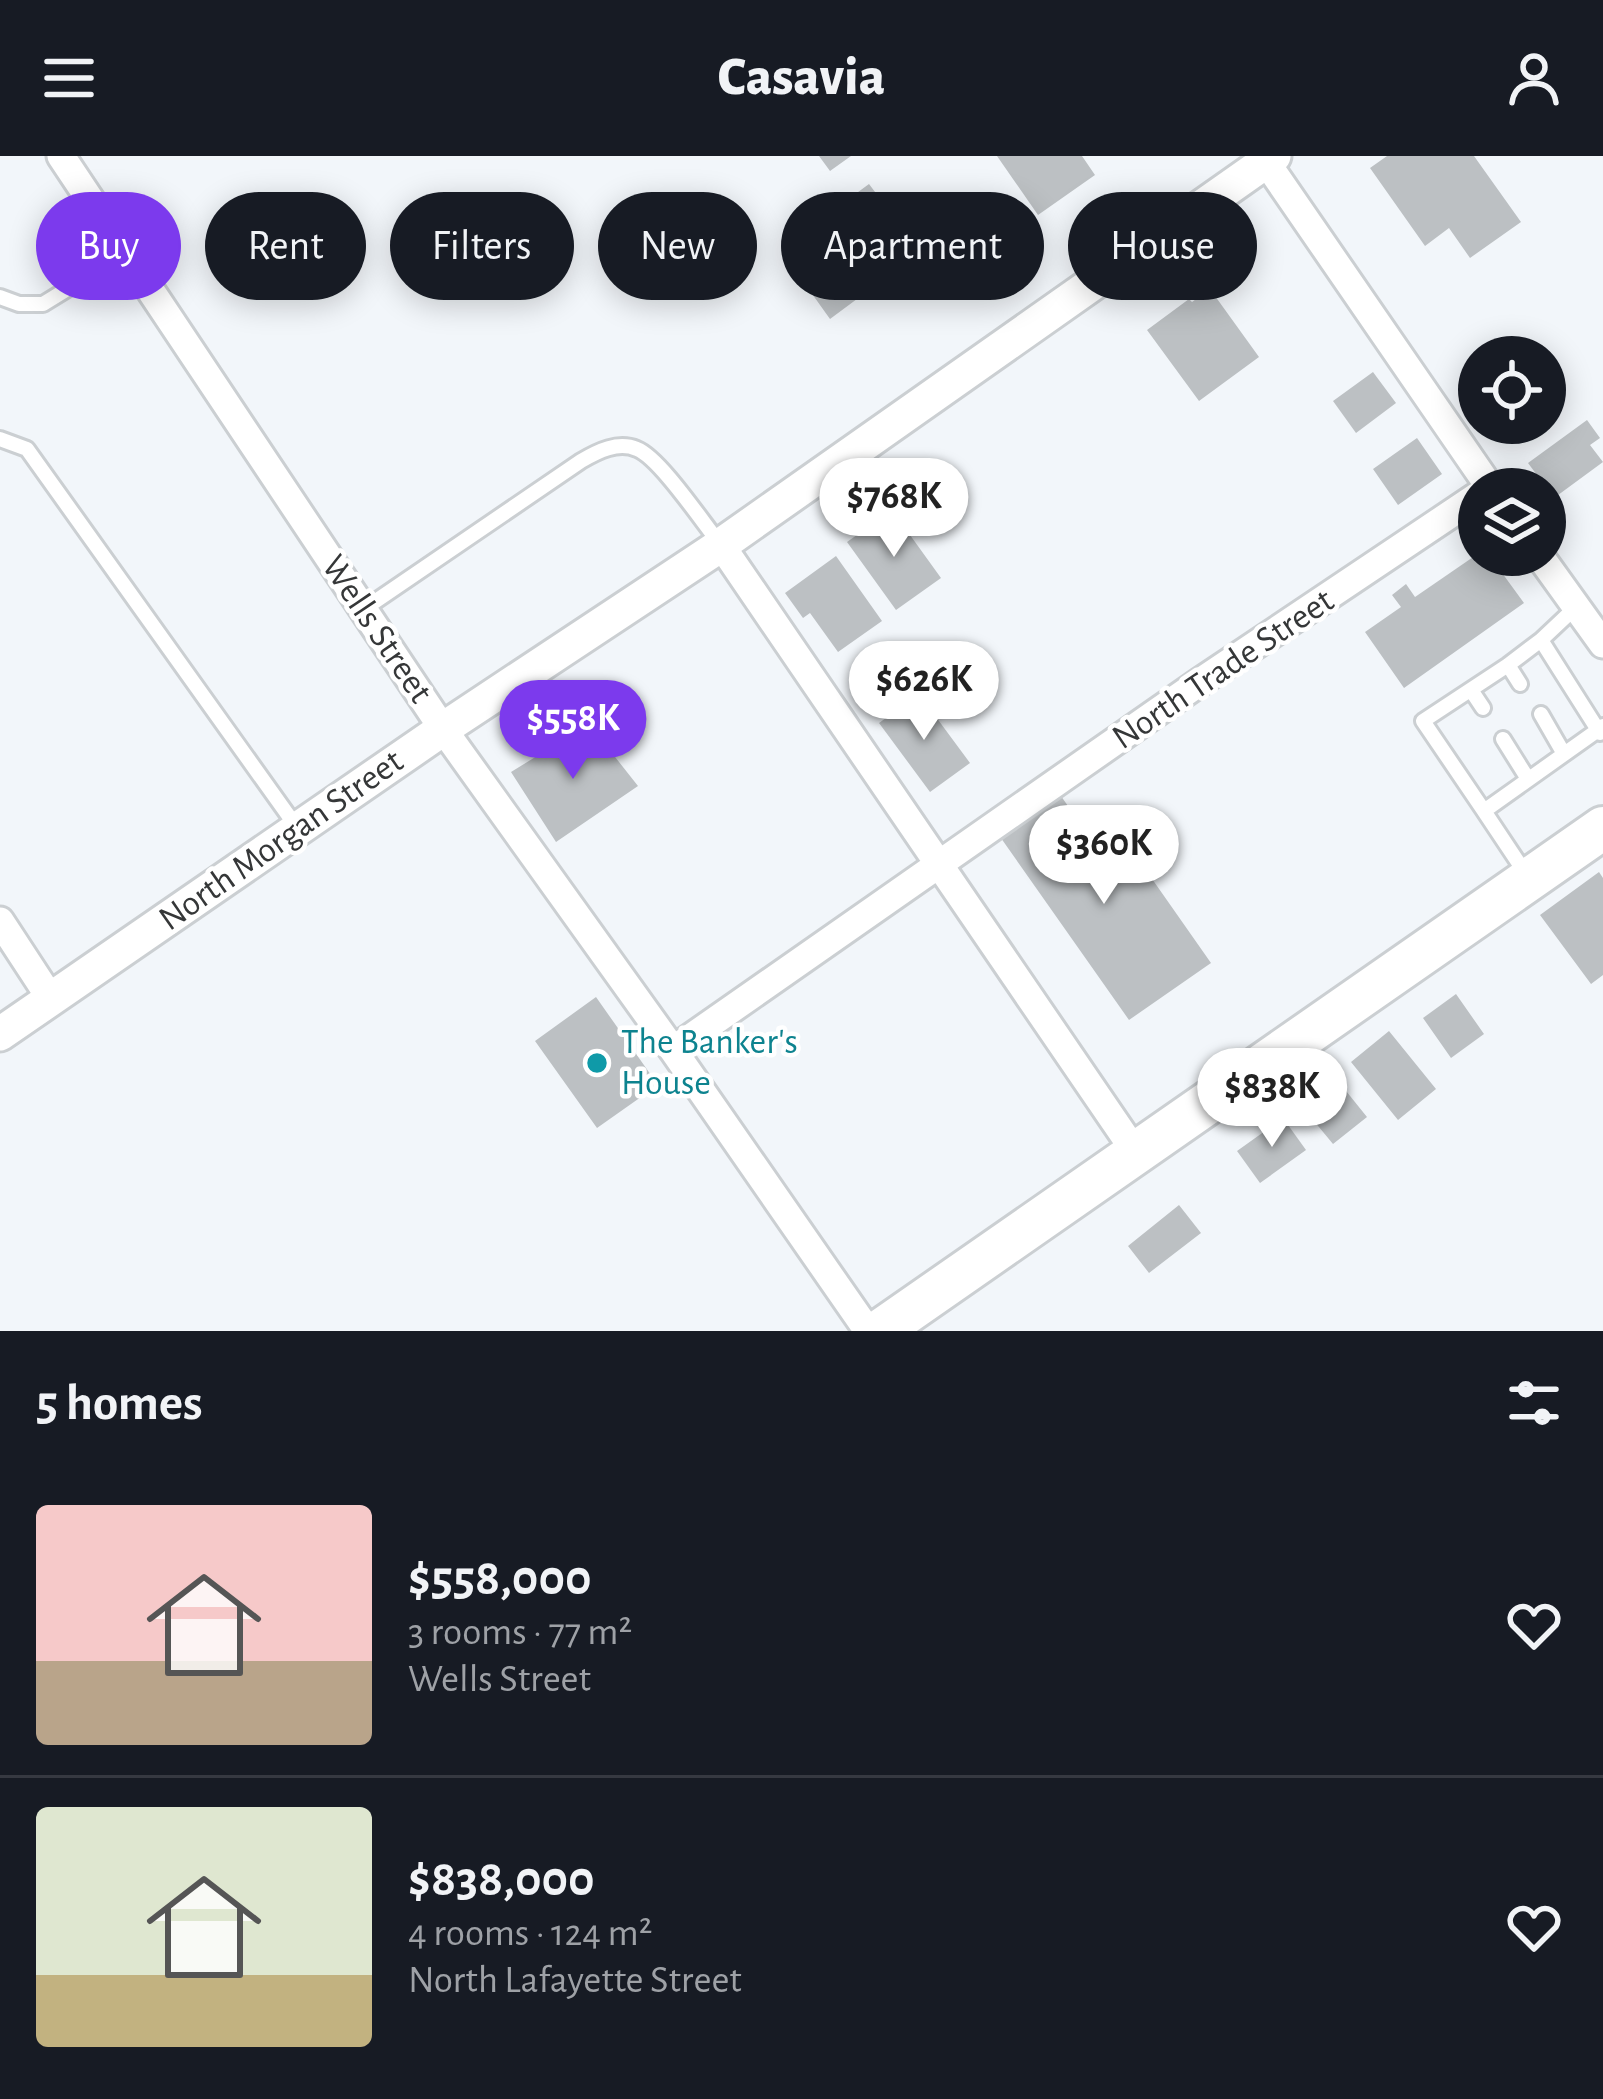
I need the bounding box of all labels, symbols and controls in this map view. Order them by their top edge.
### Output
icon: menu [36,45,102,111]
icon: person [1501,45,1567,111]
text: Casavia [718,51,885,105]
chip: Buy [36,192,181,300]
chip: Rent [205,192,366,300]
chip: Filters [390,192,574,300]
chip: New [598,192,757,300]
chip: Apartment [781,192,1044,300]
chip: House [1068,192,1257,300]
map controls [1458,336,1566,576]
button: locate [1458,336,1566,444]
pin: $768K [810,458,978,560]
button: layers [1458,468,1566,576]
text: $768K [846,477,942,516]
street label: Wells Street [315,549,439,710]
street label: North Trade Street [1106,582,1340,756]
pin: $626K [840,641,1008,743]
text: $626K [876,660,972,699]
pin: $558K [489,680,657,782]
text: $558K [526,699,620,738]
street label: North Morgan Street [153,742,410,937]
pin: $360K [1020,805,1188,907]
text: $360K [1056,824,1152,863]
place label: The Banker's House [621,1024,798,1101]
pin: $838K [1188,1048,1356,1150]
marker: The Banker's House [584,1050,610,1076]
text: $838K [1224,1067,1320,1106]
icon: filters [1501,1370,1567,1436]
text: 5 homes [36,1378,203,1429]
icon: home [132,1553,276,1697]
text: $558,000 [408,1553,592,1604]
icon: heart [1501,1592,1567,1658]
text: 3 rooms · 77 m² [408,1613,632,1652]
text: Wells Street [408,1660,591,1699]
text: $838,000 [408,1854,595,1905]
icon: home [132,1855,276,1999]
icon: heart [1501,1894,1567,1960]
text: 4 rooms · 124 m² [408,1914,652,1953]
text: North Lafayette Street [408,1961,742,2000]

